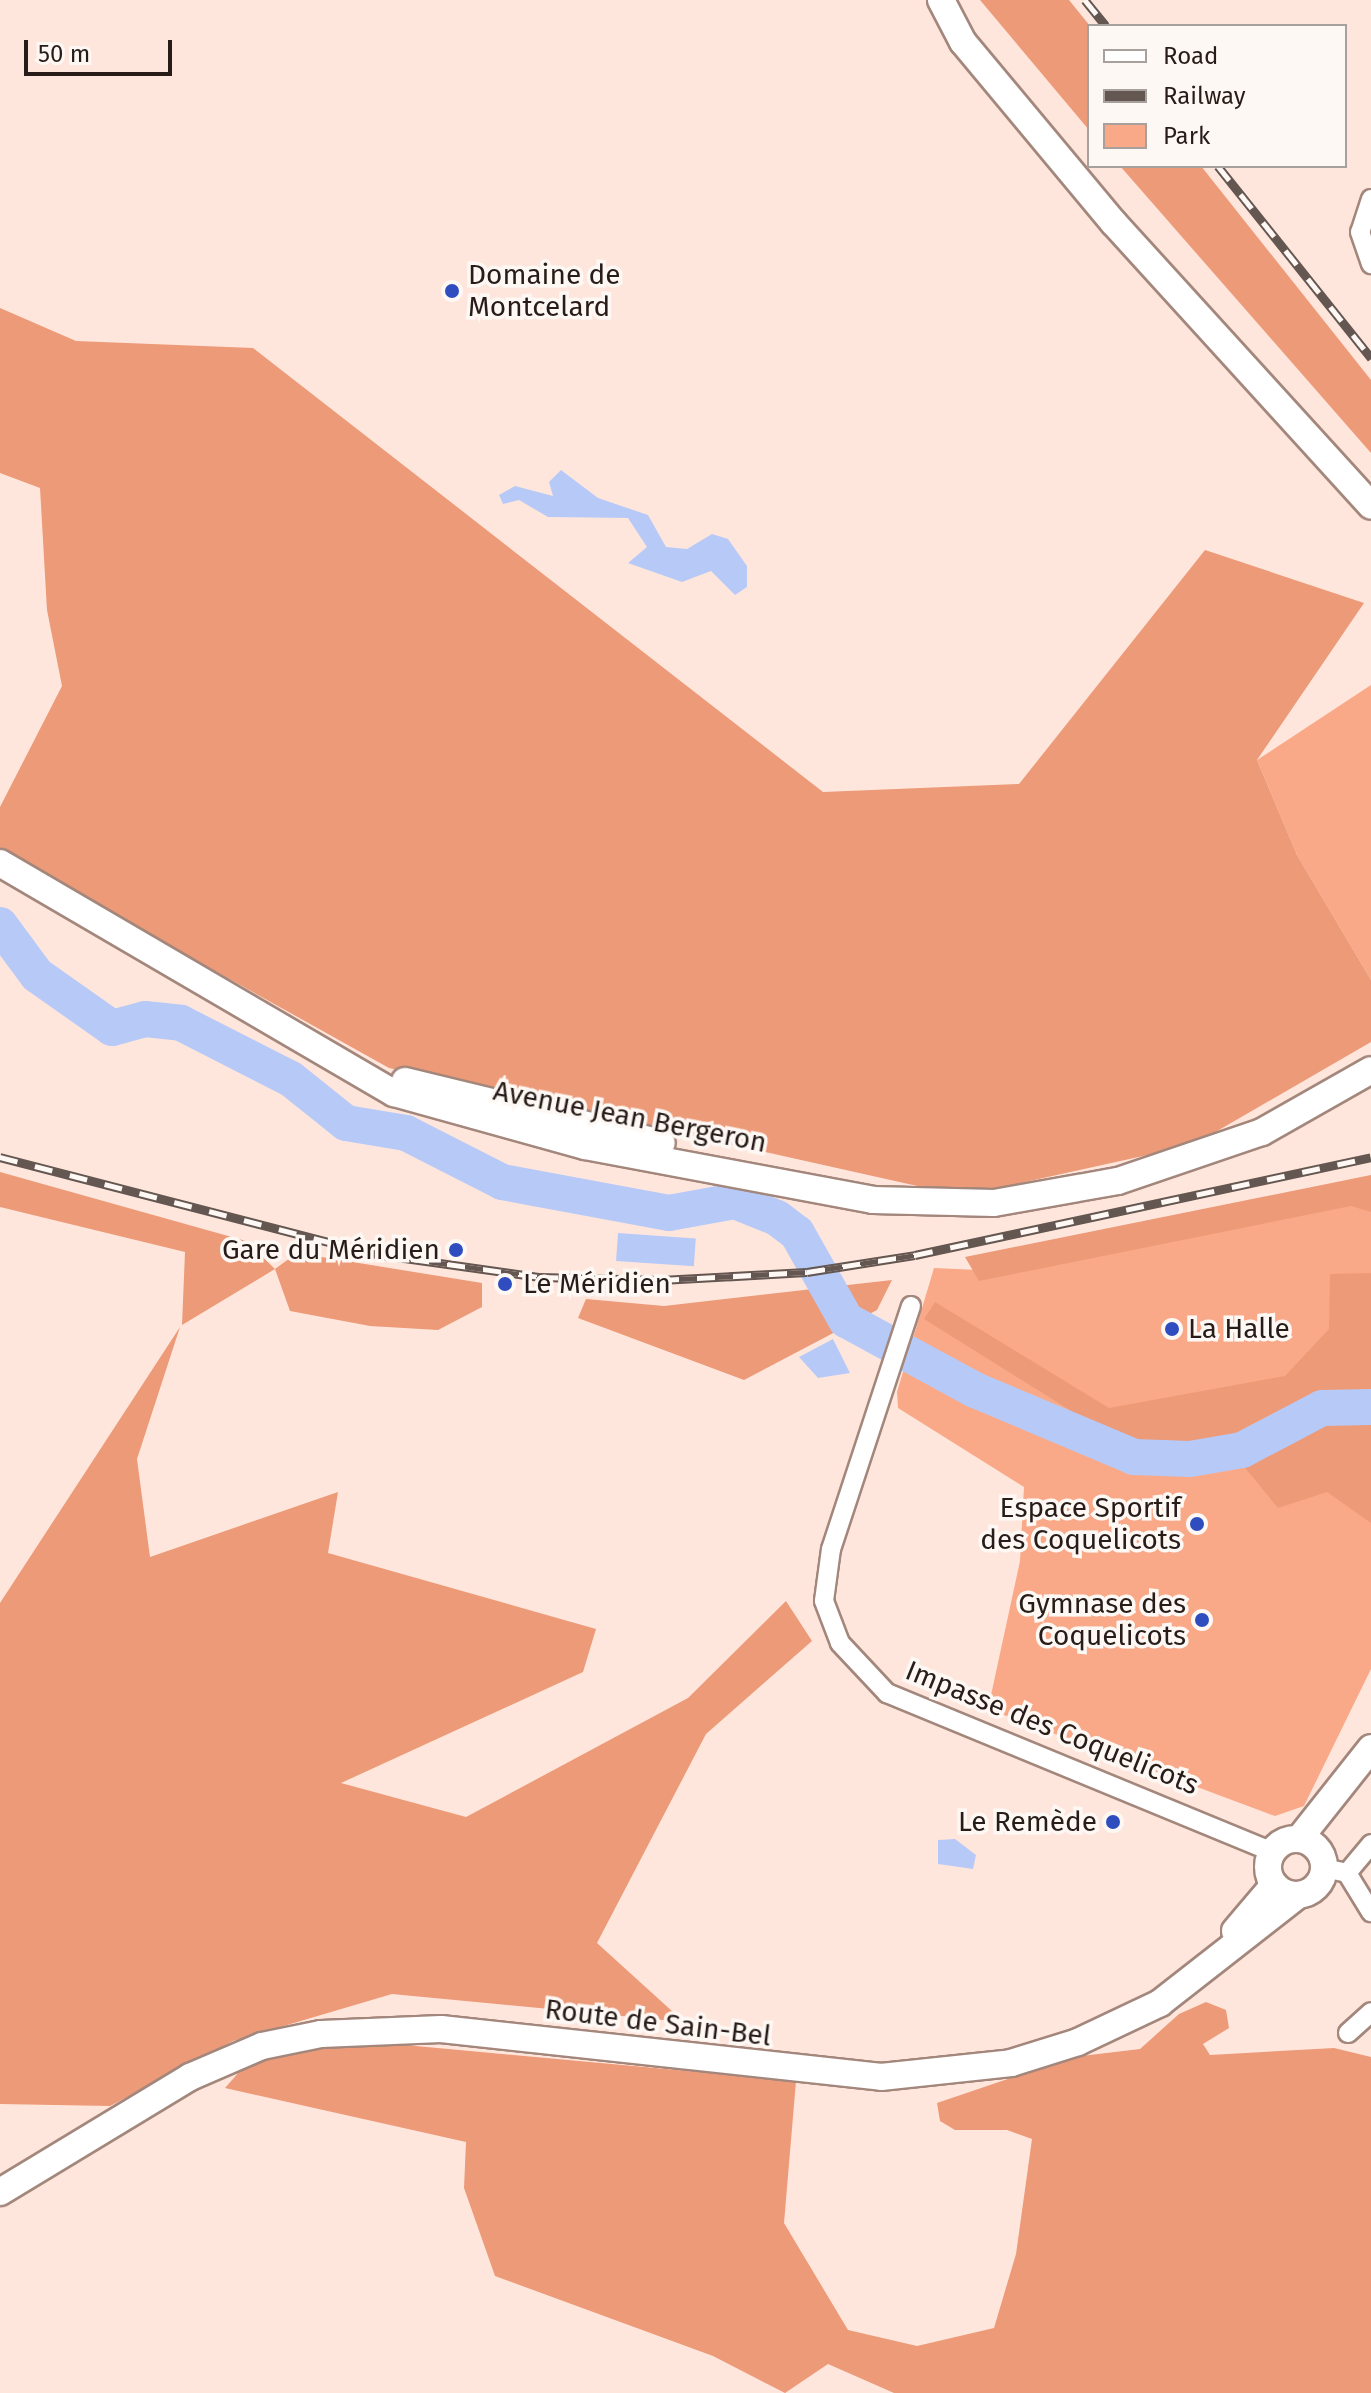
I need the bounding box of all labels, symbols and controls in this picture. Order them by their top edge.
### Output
scale bar [28,24,176,74]
legend [1087,24,1347,168]
text: 50 m [38,40,90,68]
text: Road [1163,42,1218,70]
text: Railway [1163,82,1246,110]
text: Park [1163,122,1210,150]
place label: Domaine de Montcelard [468,258,621,324]
marker: Domaine de Montcelard [443,282,461,300]
street label: Avenue Jean Bergeron [490,1074,770,1160]
place label: Gare du Méridien [222,1233,440,1267]
marker: Gare du Méridien [447,1241,465,1259]
place label: Le Méridien [523,1267,671,1301]
marker: Le Méridien [494,1273,516,1295]
place label: La Halle [1188,1312,1290,1346]
marker: La Halle [1163,1320,1181,1338]
place label: Espace Sportif des Coquelicots [980,1491,1181,1557]
marker: Espace Sportif des Coquelicots [1188,1515,1206,1533]
place label: Gymnase des Coquelicots [1018,1587,1186,1653]
marker: Gymnase des Coquelicots [1193,1611,1211,1629]
street label: Impasse des Coquelicots [901,1654,1203,1802]
place label: Le Remède [958,1805,1097,1839]
marker: Le Remède [1104,1813,1122,1831]
street label: Route de Sain-Bel [543,1992,773,2054]

